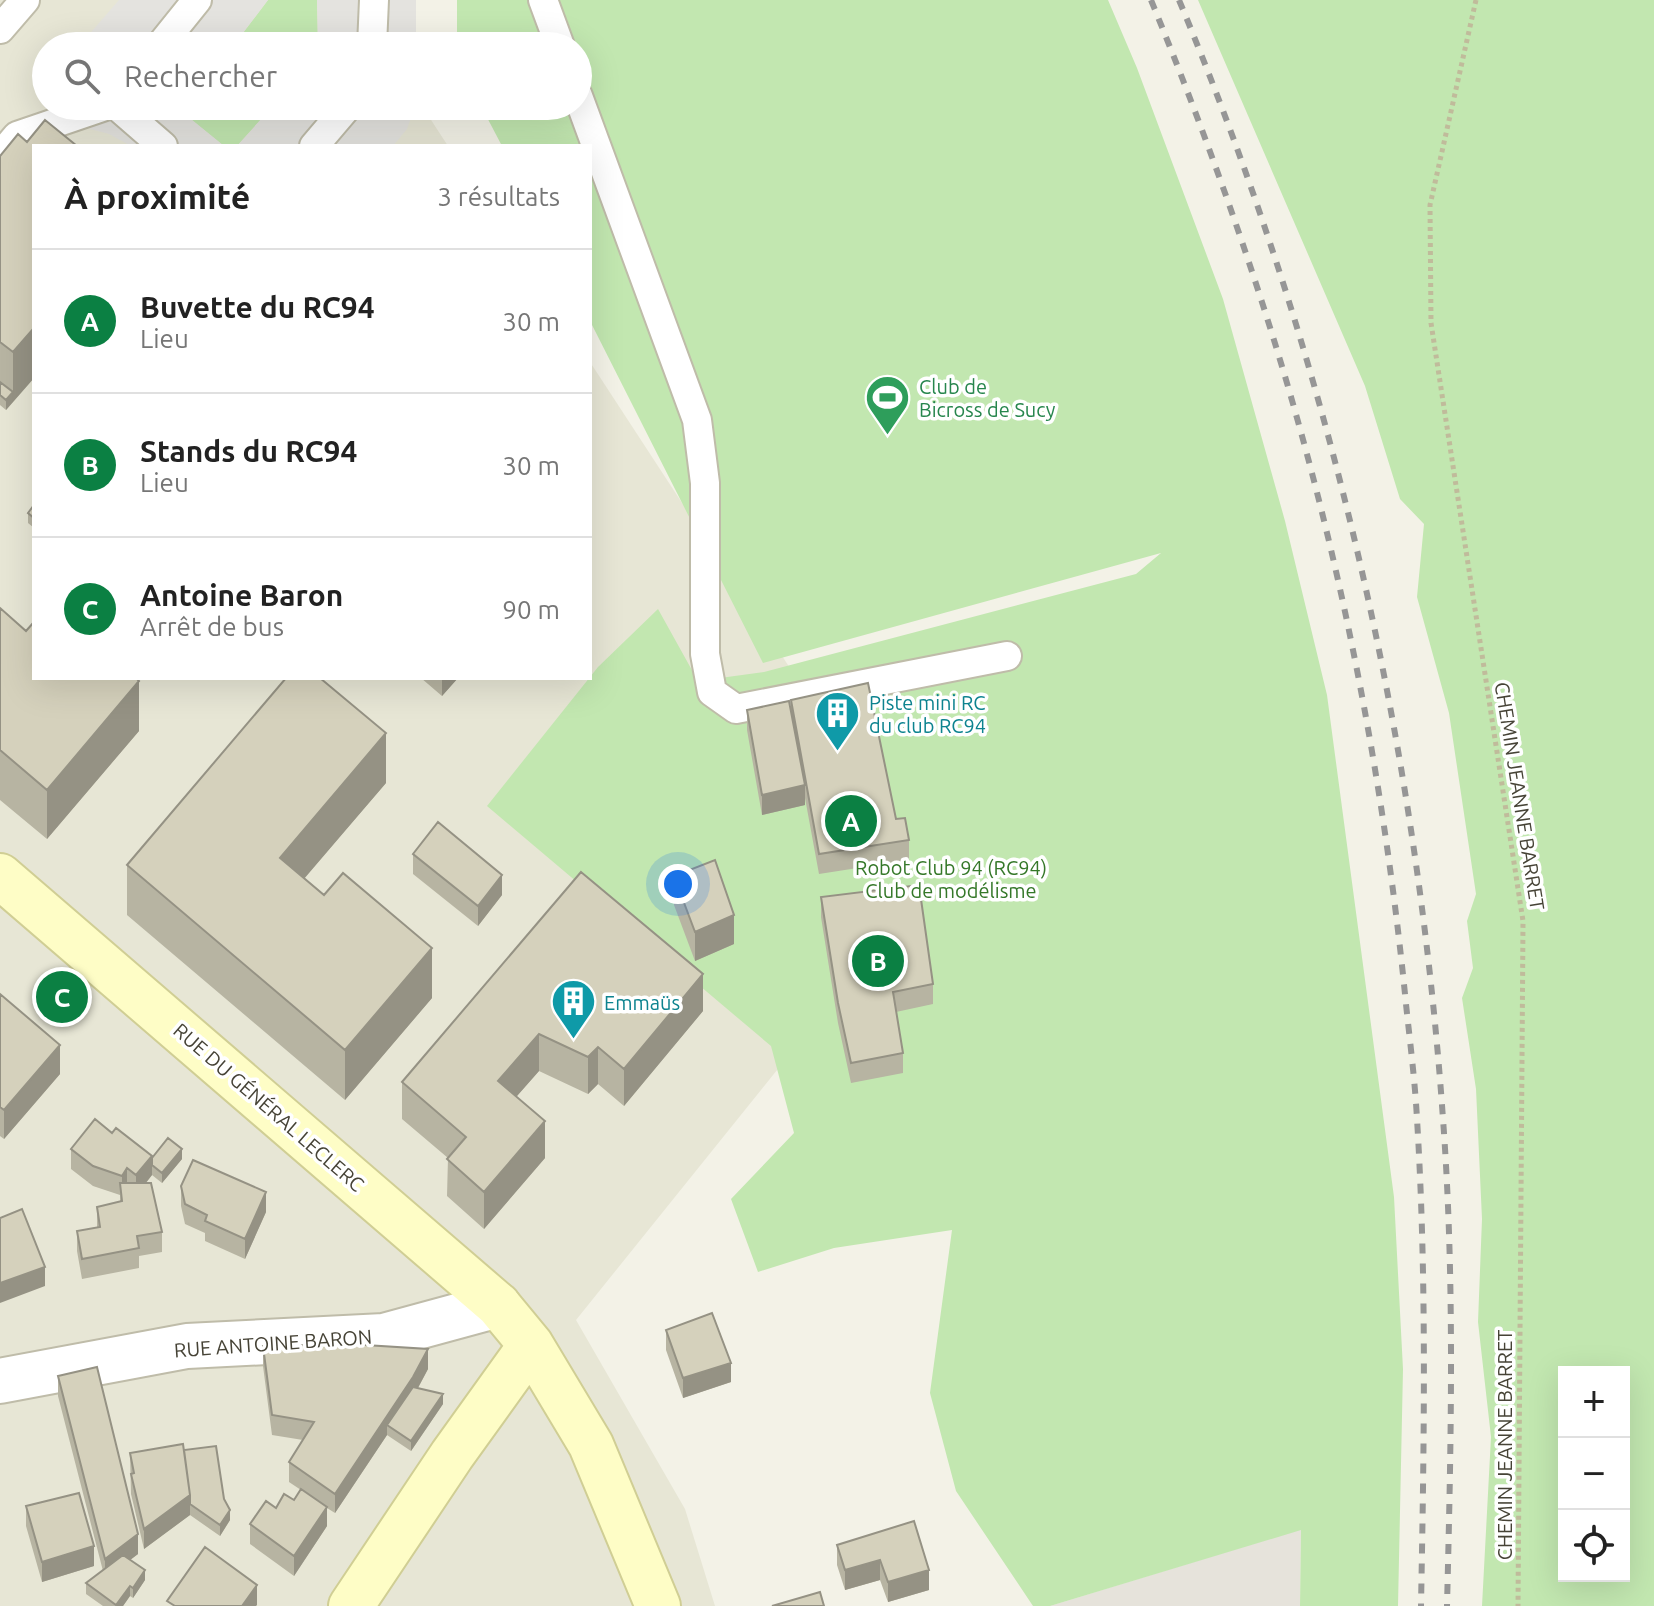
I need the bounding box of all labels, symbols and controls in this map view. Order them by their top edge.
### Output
search box [32,32,592,120]
icon: search [60,54,104,98]
text: Rechercher [124,59,277,93]
text: À proximité [64,177,250,215]
text: 3 résultats [437,182,560,211]
text: Buvette du RC94 [140,290,375,324]
text: A [81,307,99,336]
text: 30 m [502,307,560,336]
text: Lieu [140,324,189,353]
sports icon: Club de Bicross de Sucy [864,373,912,436]
place label: Club de Bicross de Sucy [919,375,1056,421]
text: Stands du RC94 [140,434,357,468]
text: B [81,451,99,480]
text: 30 m [502,451,560,480]
text: Lieu [140,468,189,497]
text: Antoine Baron [140,578,343,612]
text: C [82,595,98,624]
text: 90 m [502,595,560,624]
text: Arrêt de bus [140,612,284,641]
street label: CHEMIN JEANNE BARRET [1491,680,1549,912]
building icon: Piste mini RC du club RC94 [814,690,862,753]
place label: Piste mini RC du club RC94 [869,691,986,737]
pin: A [825,791,877,851]
park label: Robot Club 94 (RC94) Club de modélisme [855,856,1047,902]
your location [658,864,698,904]
pin: B [852,931,904,991]
pin: C [36,967,88,1027]
building icon: Emmaüs [549,978,597,1041]
place label: Emmaüs [604,991,680,1014]
street label: RUE DU GÉNÉRAL LECLERC [169,1018,369,1196]
street label: RUE ANTOINE BARON [173,1325,373,1361]
street label: CHEMIN JEANNE BARRET [1493,1330,1516,1560]
map controls [1558,1366,1630,1582]
button: + [1558,1366,1630,1438]
button: − [1558,1438,1630,1510]
button: locate [1558,1510,1630,1582]

